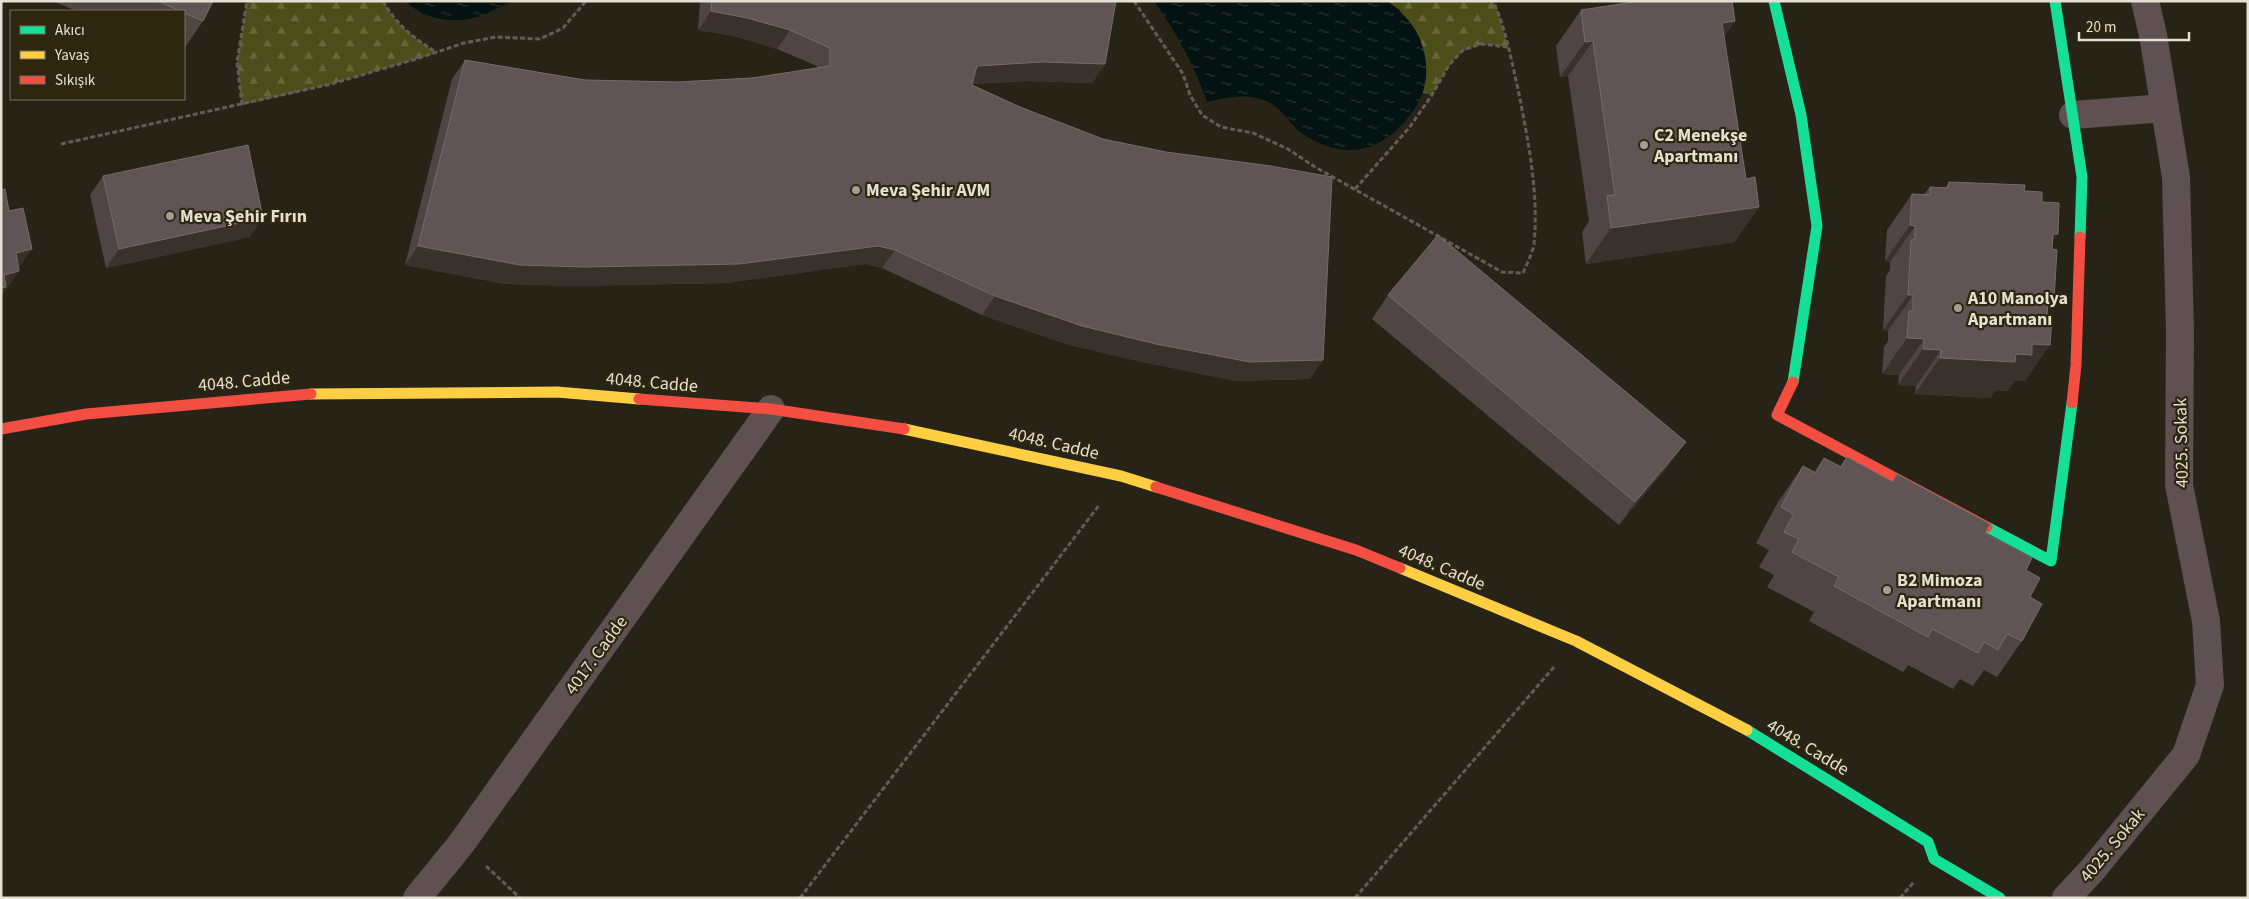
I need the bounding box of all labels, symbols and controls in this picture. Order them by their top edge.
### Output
legend [10,10,185,100]
scale bar [2079,10,2189,42]
text: 20 m [2086,17,2116,38]
text: Akıcı [55,20,85,41]
text: Yavaş [54,45,89,66]
text: Sıkışık [55,70,96,91]
place label: C2 Menekşe Apartmanı [1653,123,1747,169]
marker: C2 Menekşe Apartmanı [1638,139,1650,151]
place label: Meva Şehir AVM [866,178,990,203]
marker: Meva Şehir AVM [850,184,862,196]
place label: Meva Şehir Fırın [180,204,307,229]
marker: Meva Şehir Fırın [164,210,176,222]
place label: A10 Manolya Apartmanı [1967,286,2068,332]
marker: A10 Manolya Apartmanı [1952,302,1964,314]
street label: 4048. Cadde [197,365,291,398]
street label: 4048. Cadde [605,366,699,399]
street label: 4025. Sokak [2168,398,2195,488]
street label: 4048. Cadde [1006,421,1102,466]
street label: 4048. Cadde [1395,538,1489,597]
place label: B2 Mimoza Apartmanı [1896,568,1982,614]
marker: B2 Mimoza Apartmanı [1881,584,1893,596]
street label: 4017. Cadde [559,611,634,700]
street label: 4048. Cadde [1762,713,1854,782]
street label: 4025. Sokak [2074,803,2151,888]

